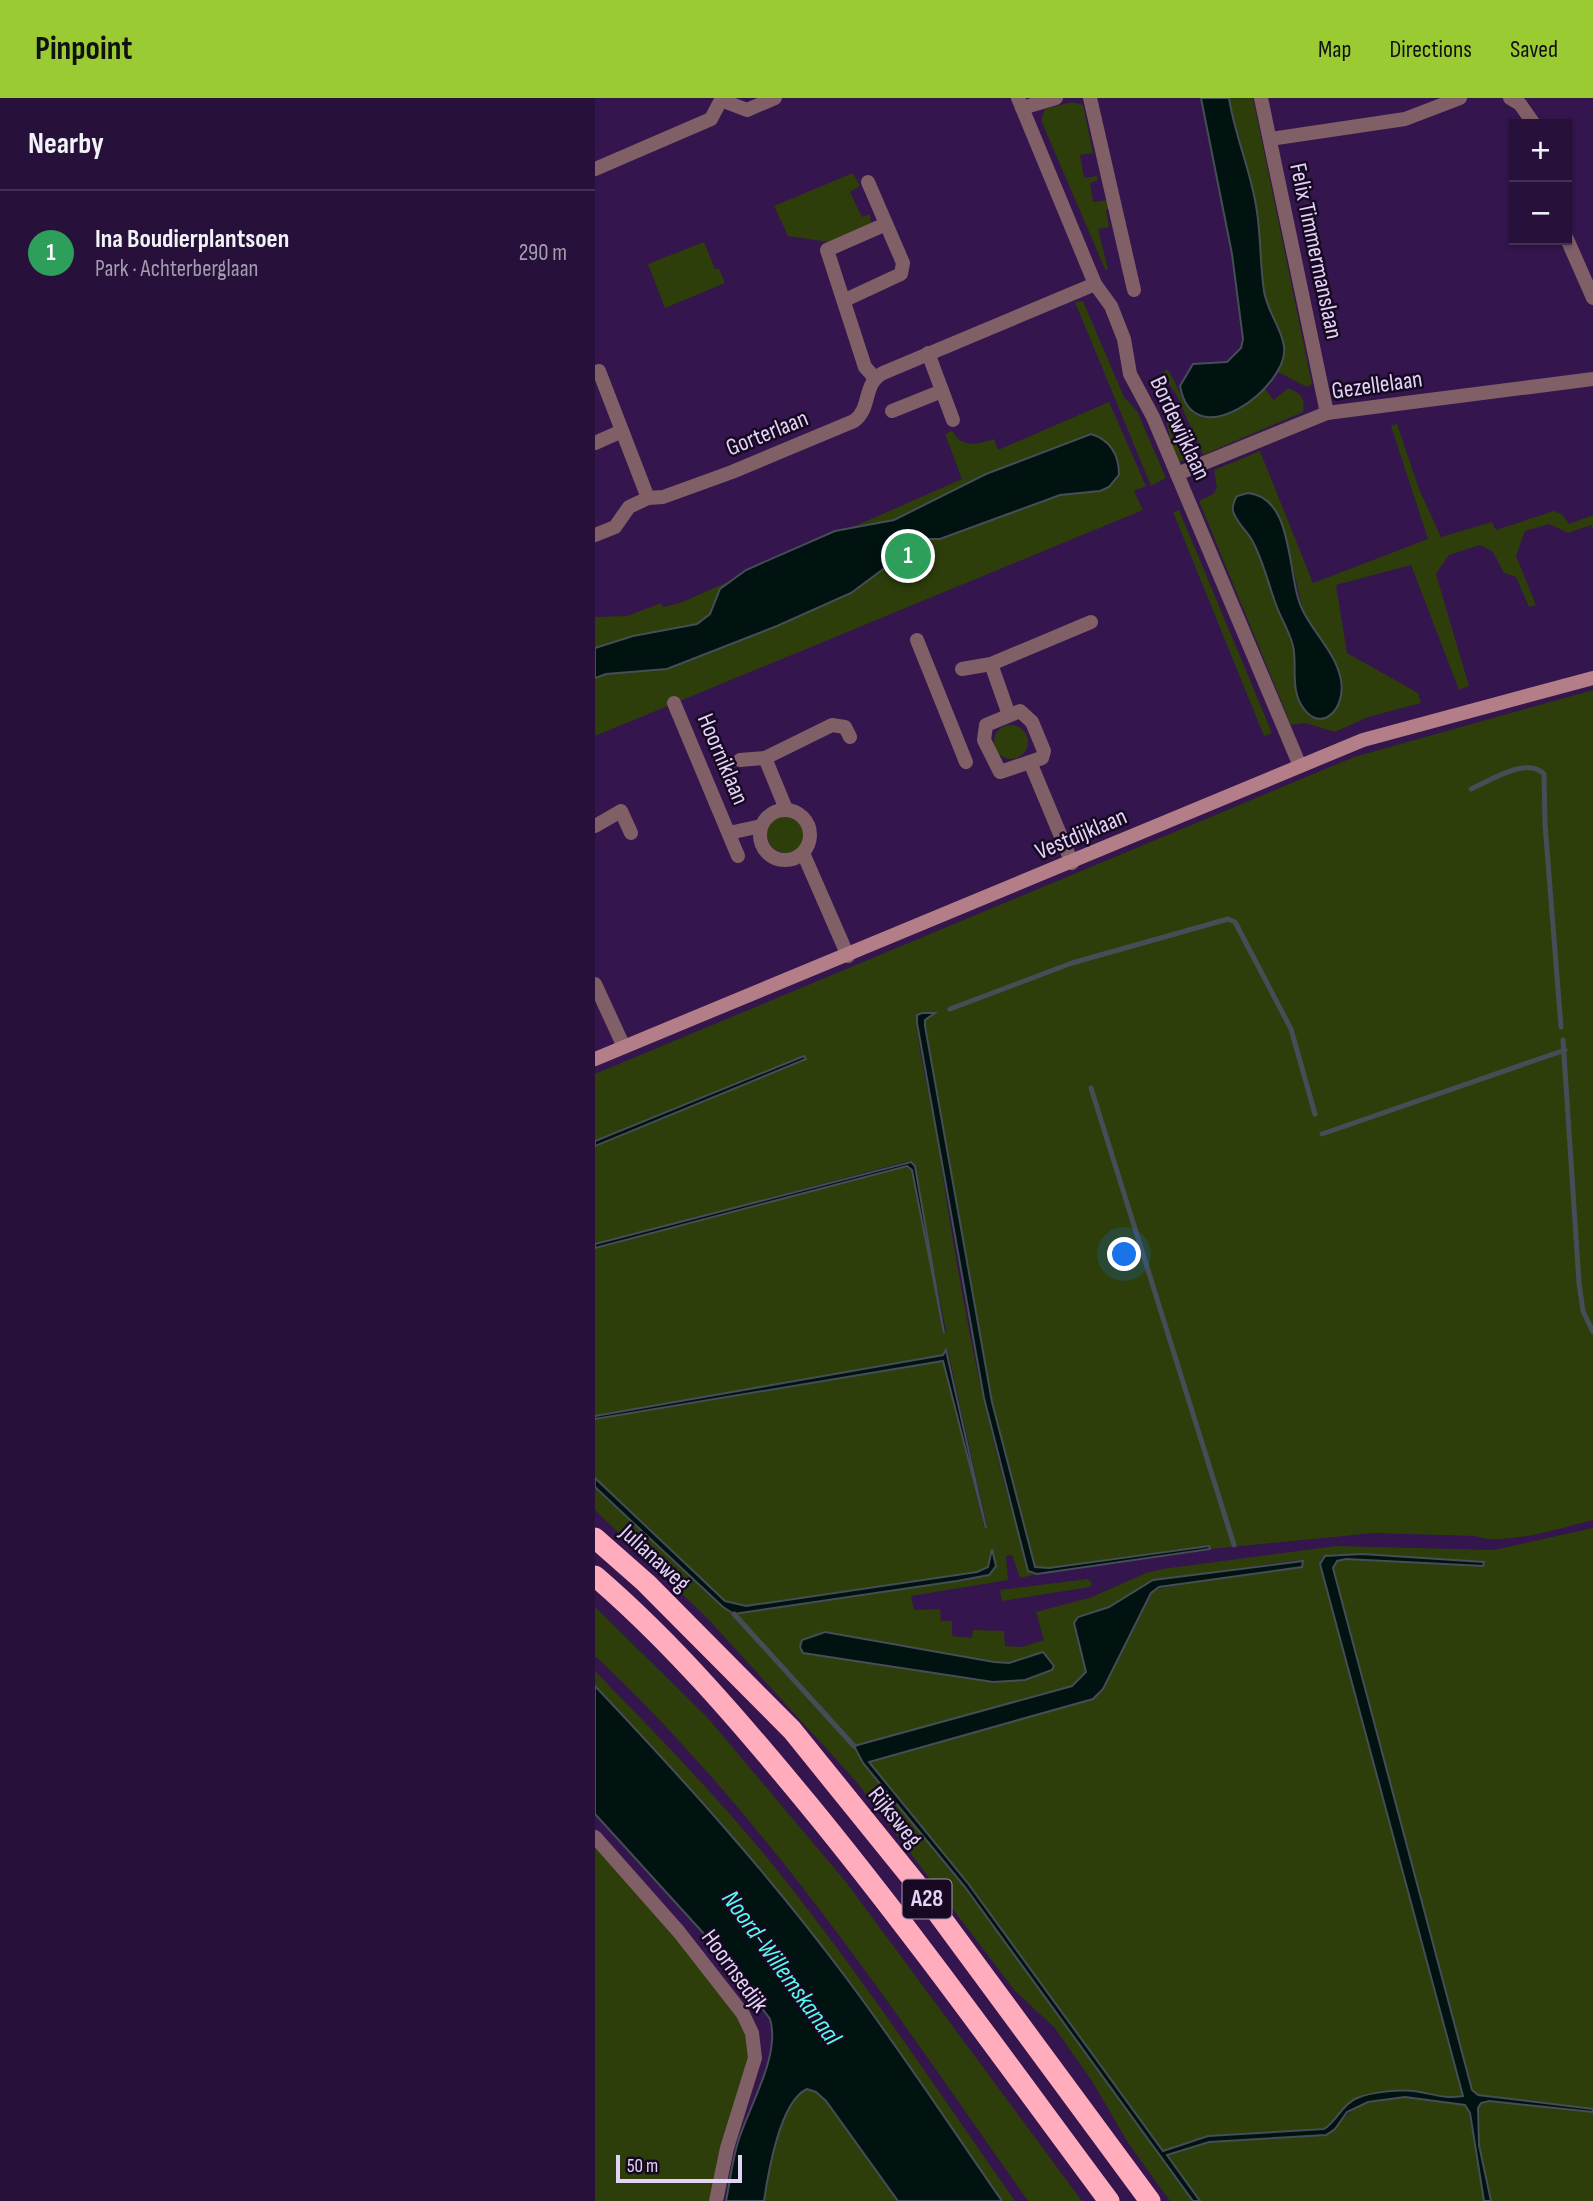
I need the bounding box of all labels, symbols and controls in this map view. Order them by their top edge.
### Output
text: Pinpoint [35,29,132,69]
text: Map [1318,35,1351,64]
text: Directions [1389,35,1472,64]
text: Saved [1510,35,1558,64]
map controls [1509,119,1572,245]
button: + [1509,119,1572,182]
text: Nearby [28,126,104,162]
street label: Felix Timmermanslaan [1283,160,1349,342]
button: − [1509,182,1572,245]
text: Ina Boudierplantsoen [95,224,289,255]
text: 1 [46,239,56,267]
text: 290 m [519,239,567,267]
text: Park · Achterberglaan [95,255,258,283]
street label: Gezellelaan [1330,364,1424,406]
street label: Bordewijklaan [1143,371,1217,485]
street label: Gorterlaan [722,403,812,463]
pin: 1 [885,530,931,582]
street label: Hoorniklaan [691,709,755,809]
street label: Vestdijklaan [1031,802,1131,866]
your location [1107,1237,1141,1271]
street label: Julianaweg [613,1518,696,1598]
street label: Rijksweg [862,1781,928,1853]
road number: A28 [903,1880,951,1918]
water label: Noord-Willemskanaal [715,1885,848,2052]
street label: Hoornsedijk [695,1924,775,2018]
scale bar [616,2152,742,2184]
text: 50 m [627,2155,658,2178]

